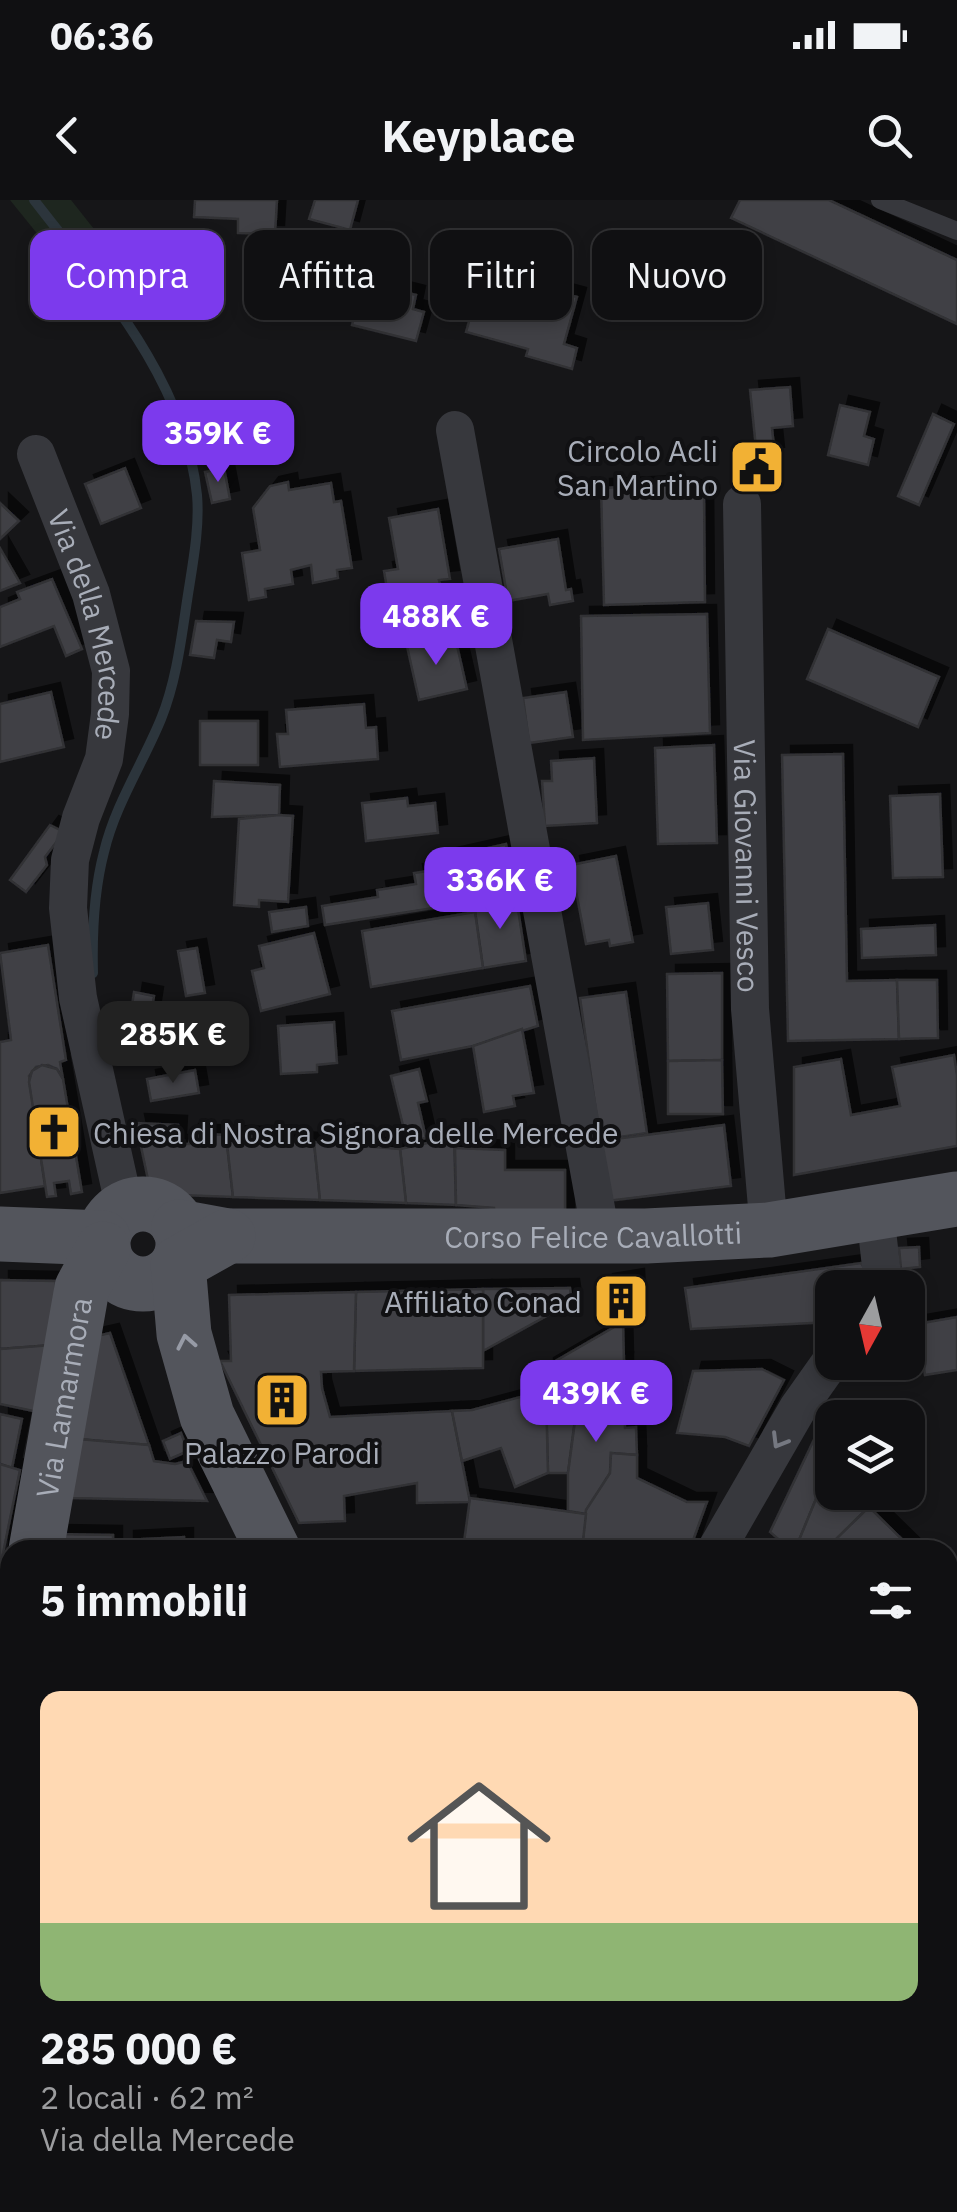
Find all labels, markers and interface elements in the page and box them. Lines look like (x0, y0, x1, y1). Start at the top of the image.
text: 06:36 (50, 11, 154, 60)
text: Keyplace (381, 106, 576, 164)
icon: back (40, 108, 95, 163)
icon: search (862, 108, 917, 163)
chip: Compra (30, 230, 224, 320)
chip: Affitta (244, 230, 410, 320)
chip: Filtri (430, 230, 572, 320)
chip: Nuovo (592, 230, 762, 320)
pin: 359K € (137, 400, 299, 485)
text: 359K € (164, 411, 272, 453)
place label: Circolo Acli San Martino (557, 431, 718, 504)
public building icon: Circolo Acli San Martino (727, 437, 787, 497)
street label: Via della Mercede (40, 503, 131, 743)
pin: 488K € (355, 583, 517, 668)
text: 488K € (382, 594, 490, 636)
street label: Via Giovanni Vesco (726, 739, 769, 993)
pin: 336K € (419, 847, 581, 932)
text: 336K € (446, 858, 554, 900)
pin: 285K € (92, 1001, 254, 1086)
text: 285K € (119, 1012, 227, 1054)
church icon: Chiesa di Nostra Signora delle Mercede (24, 1102, 84, 1162)
place label: Chiesa di Nostra Signora delle Mercede (93, 1113, 618, 1152)
street label: Corso Felice Cavallotti (444, 1212, 743, 1256)
north arrow (815, 1270, 925, 1380)
map controls (815, 1270, 925, 1510)
building icon: Affiliato Conad (591, 1271, 651, 1331)
place label: Affiliato Conad (384, 1282, 582, 1321)
street label: Via Lamarmora (26, 1294, 100, 1501)
one-way arrow (176, 1333, 197, 1350)
pin: 439K € (515, 1360, 677, 1445)
building icon: Palazzo Parodi (252, 1370, 312, 1430)
text: 439K € (542, 1371, 650, 1413)
button: layers (815, 1400, 925, 1510)
one-way arrow (772, 1430, 791, 1448)
place label: Palazzo Parodi (184, 1433, 380, 1472)
text: 5 immobili (40, 1573, 248, 1628)
icon: filters (863, 1573, 918, 1628)
icon: home (389, 1756, 569, 1936)
text: 285 000 € (40, 2021, 237, 2076)
text: 2 locali · 62 m² (40, 2076, 254, 2118)
text: Via della Mercede (40, 2118, 295, 2160)

